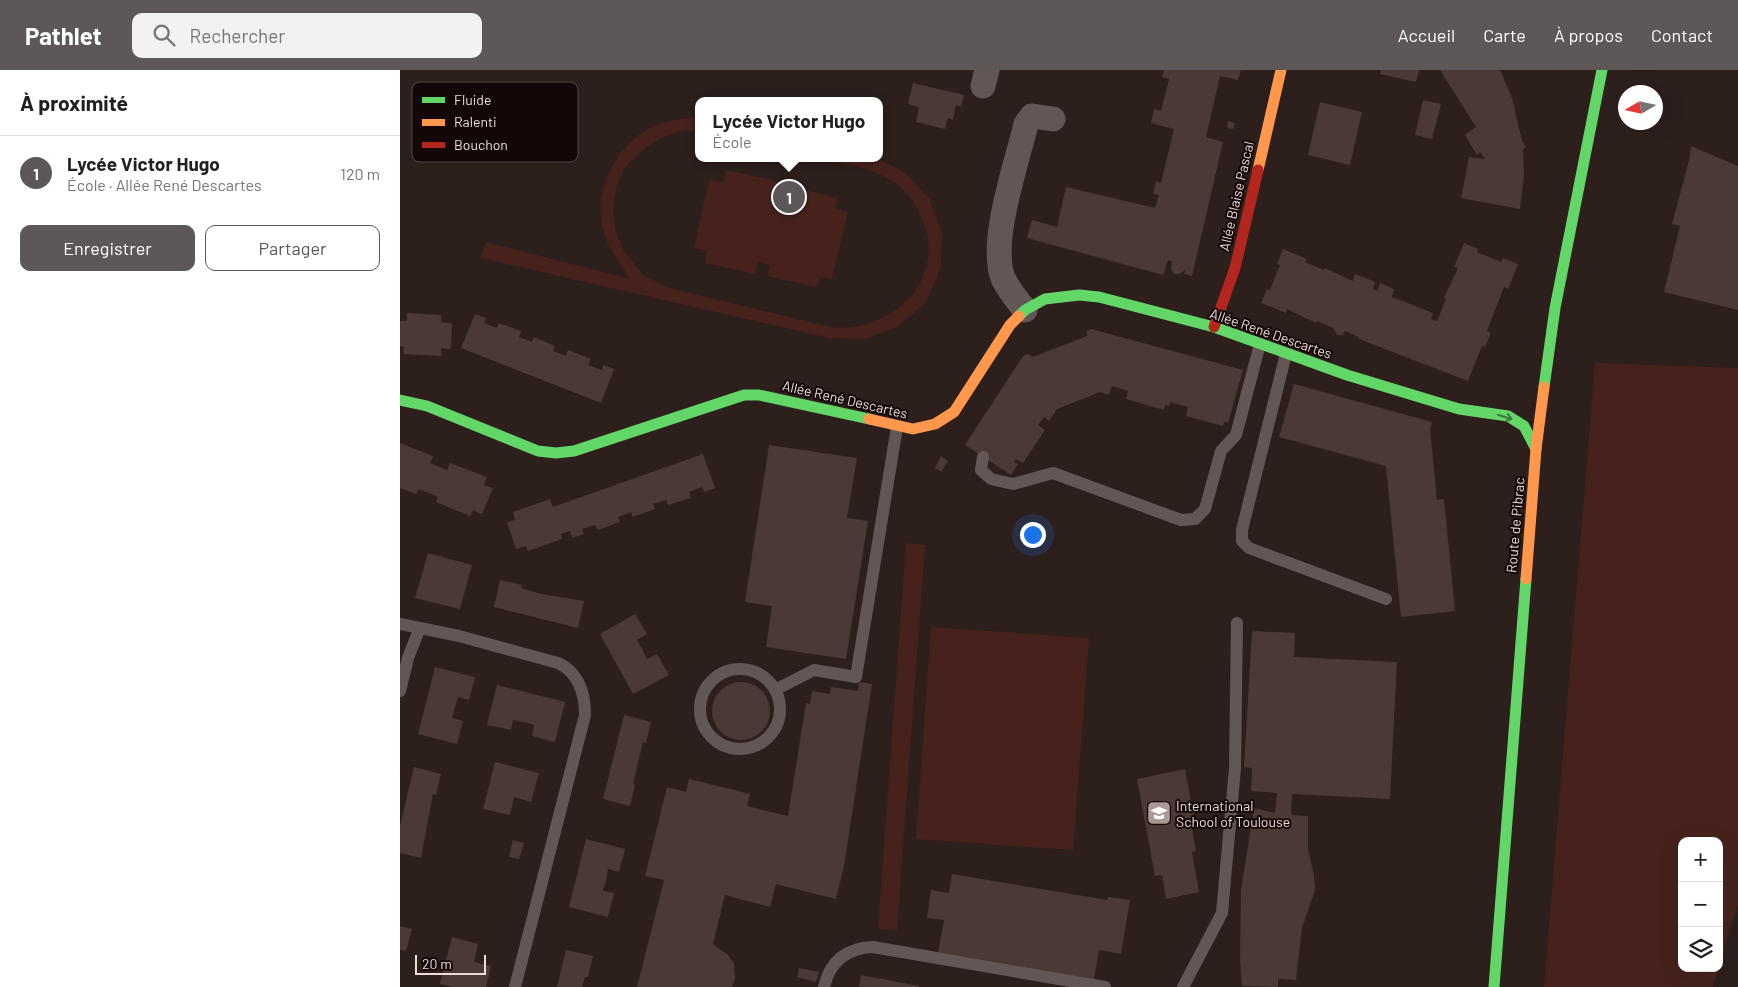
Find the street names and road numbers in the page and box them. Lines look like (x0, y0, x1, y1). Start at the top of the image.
street label: Allée Blaise Pascal (1215, 139, 1257, 253)
street label: Allée René Descartes (1208, 304, 1334, 362)
street label: Allée René Descartes (781, 376, 909, 422)
street label: Route de Pibrac (1502, 477, 1528, 573)

